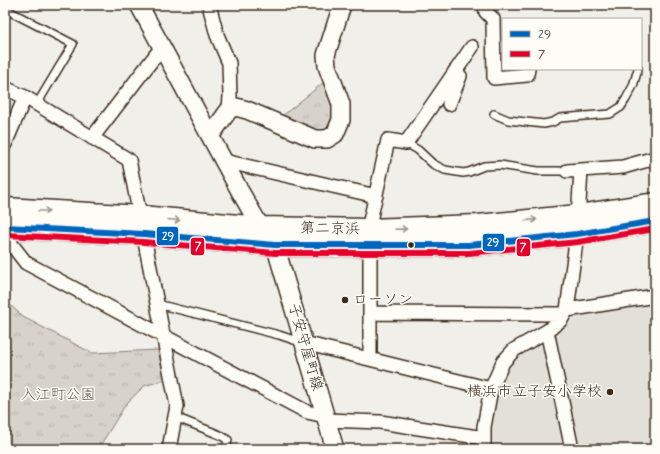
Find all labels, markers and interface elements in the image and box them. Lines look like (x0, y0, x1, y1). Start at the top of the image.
legend (502, 18, 642, 70)
text: 29 (538, 27, 551, 43)
text: 7 (538, 47, 545, 63)
one-way arrow (37, 208, 50, 215)
one-way arrow (167, 216, 180, 224)
one-way arrow (524, 217, 537, 224)
street label: 第二京浜 (300, 218, 360, 240)
one-way arrow (394, 225, 407, 232)
line badge: 29 (156, 226, 179, 246)
text: 29 (162, 230, 174, 244)
line badge: 29 (482, 233, 505, 252)
text: 29 (487, 236, 499, 250)
line badge: 7 (190, 237, 205, 256)
line badge: 7 (516, 238, 531, 257)
text: 7 (195, 240, 202, 254)
unlabelled marker (406, 240, 416, 250)
text: 7 (520, 241, 527, 255)
place label: ローソン (353, 290, 413, 310)
marker: ローソン (340, 295, 350, 305)
street label: 子安守屋町線 (283, 301, 327, 393)
place label: 横浜市立子安小学校 (467, 382, 602, 402)
park label: 入江町公園 (20, 385, 96, 405)
marker: 横浜市立子安小学校 (605, 387, 615, 397)

